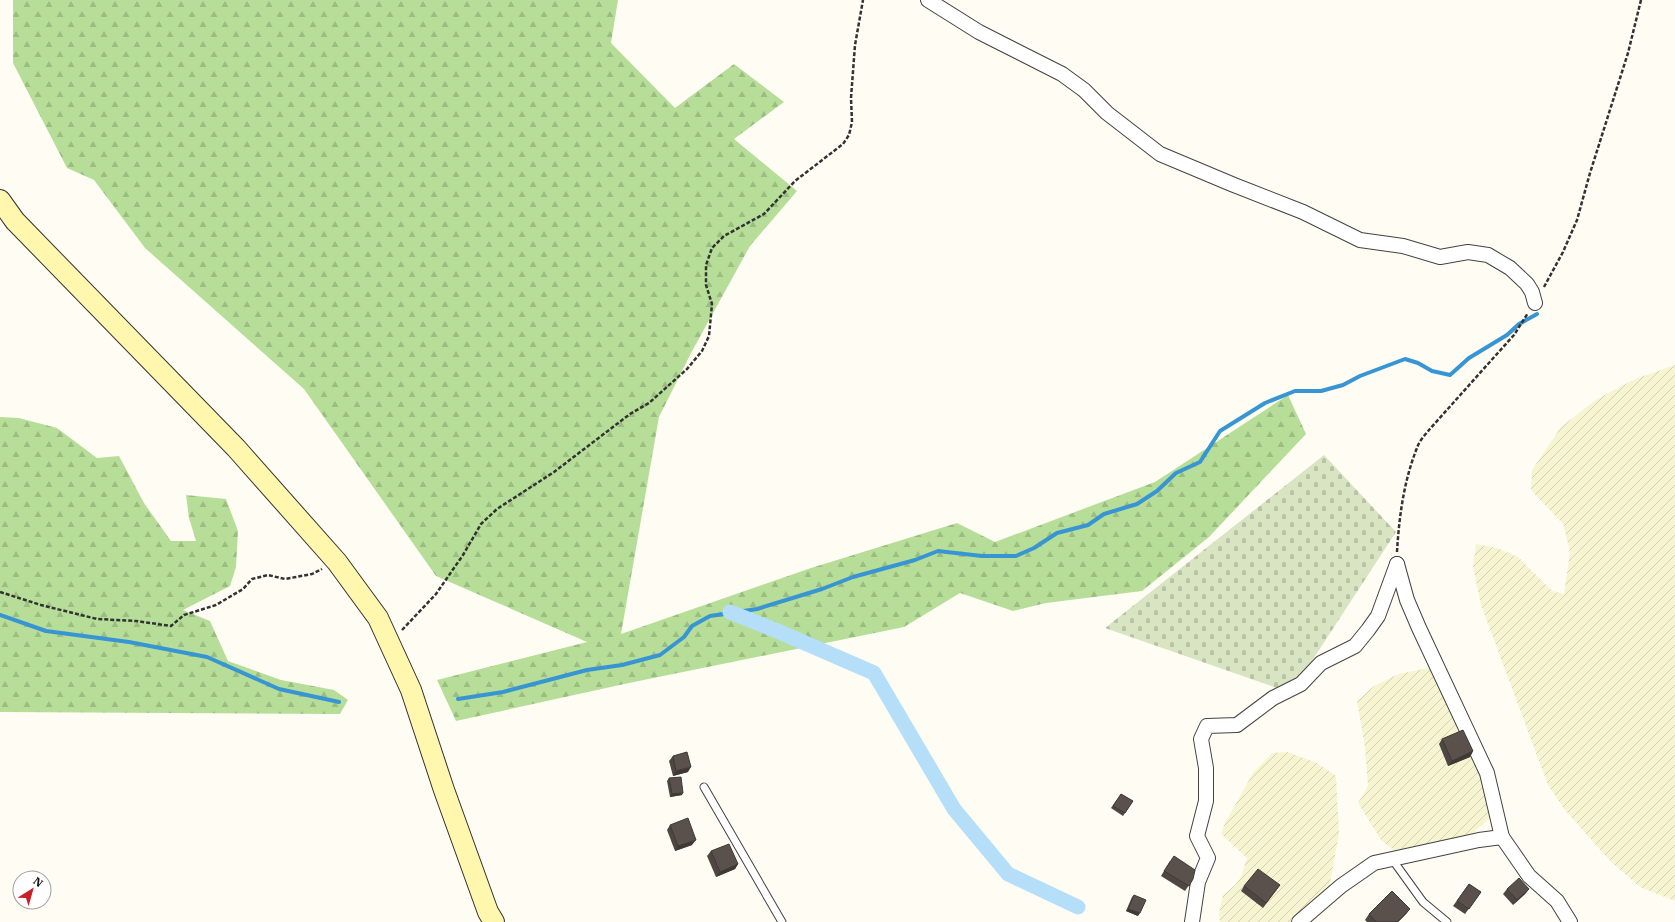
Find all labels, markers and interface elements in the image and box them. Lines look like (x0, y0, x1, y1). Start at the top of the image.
north arrow (12, 870, 52, 910)
text: N (30, 874, 46, 890)

